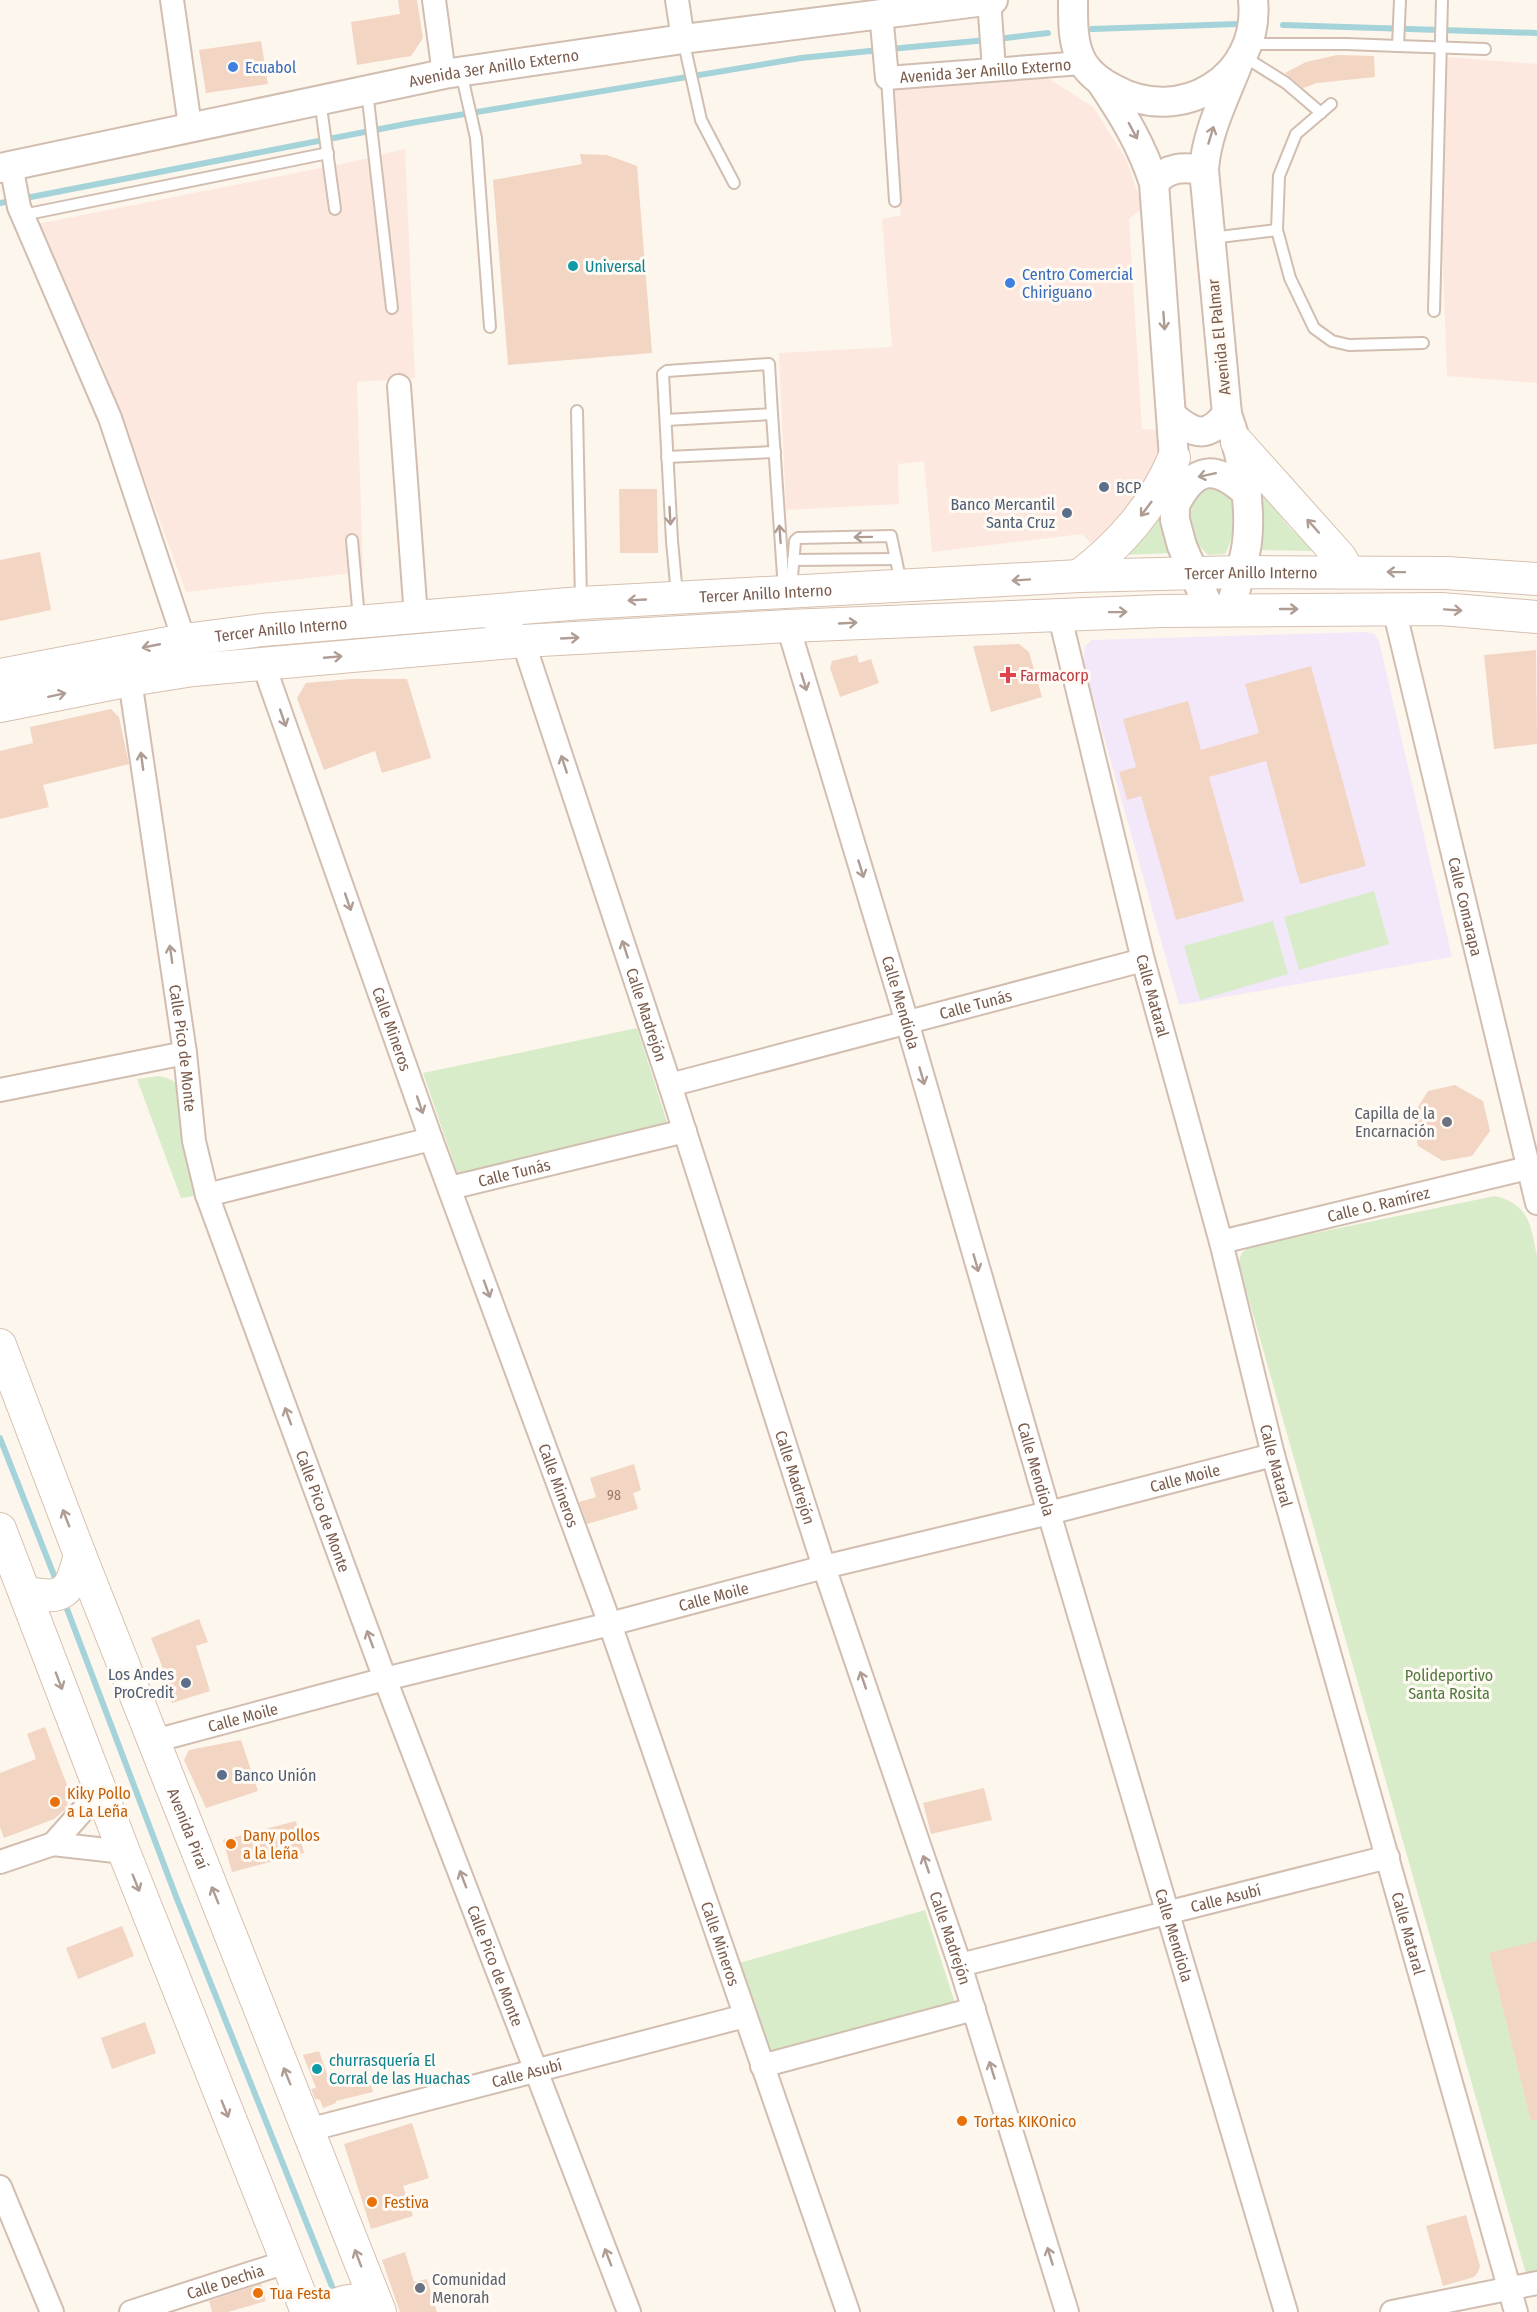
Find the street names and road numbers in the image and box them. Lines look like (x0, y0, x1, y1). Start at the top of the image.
street label: Avenida 3er Anillo Externo (407, 45, 580, 91)
street label: Avenida 3er Anillo Externo (899, 54, 1072, 86)
street label: Avenida El Palmar (1203, 278, 1235, 396)
street label: Tercer Anillo Interno (1184, 562, 1318, 583)
street label: Tercer Anillo Interno (699, 580, 833, 606)
street label: Tercer Anillo Interno (214, 613, 348, 645)
street label: Calle Comarapa (1445, 855, 1487, 958)
street label: Calle Mataral (1132, 952, 1173, 1039)
street label: Calle Mendiola (878, 953, 924, 1051)
street label: Calle Madrejón (622, 965, 671, 1064)
street label: Calle Pico de Monte (166, 983, 200, 1113)
street label: Calle Mineros (369, 984, 416, 1074)
street label: Calle Tunás (937, 986, 1014, 1023)
street label: Calle Tunás (476, 1154, 552, 1190)
street label: Calle O. Ramírez (1325, 1183, 1432, 1226)
street label: Calle Mendiola (1014, 1420, 1059, 1518)
street label: Calle Mataral (1256, 1422, 1297, 1509)
street label: Calle Madrejón (771, 1428, 819, 1527)
street label: Calle Mineros (535, 1441, 583, 1530)
street label: Calle Pico de Monte (292, 1448, 354, 1575)
street label: Calle Moile (1148, 1460, 1222, 1496)
street label: Calle Moile (677, 1578, 751, 1615)
street label: Calle Moile (206, 1699, 280, 1736)
street label: Avenida Piraí (164, 1785, 213, 1872)
street label: Calle Asubí (1188, 1880, 1263, 1916)
street label: Calle Mendiola (1151, 1886, 1197, 1984)
street label: Calle Madrejón (926, 1889, 975, 1987)
street label: Calle Mataral (1388, 1890, 1429, 1977)
street label: Calle Mineros (697, 1899, 744, 1988)
street label: Calle Pico de Monte (464, 1902, 527, 2029)
street label: Calle Asubí (489, 2055, 564, 2091)
street label: Calle Dechia (184, 2260, 266, 2303)

